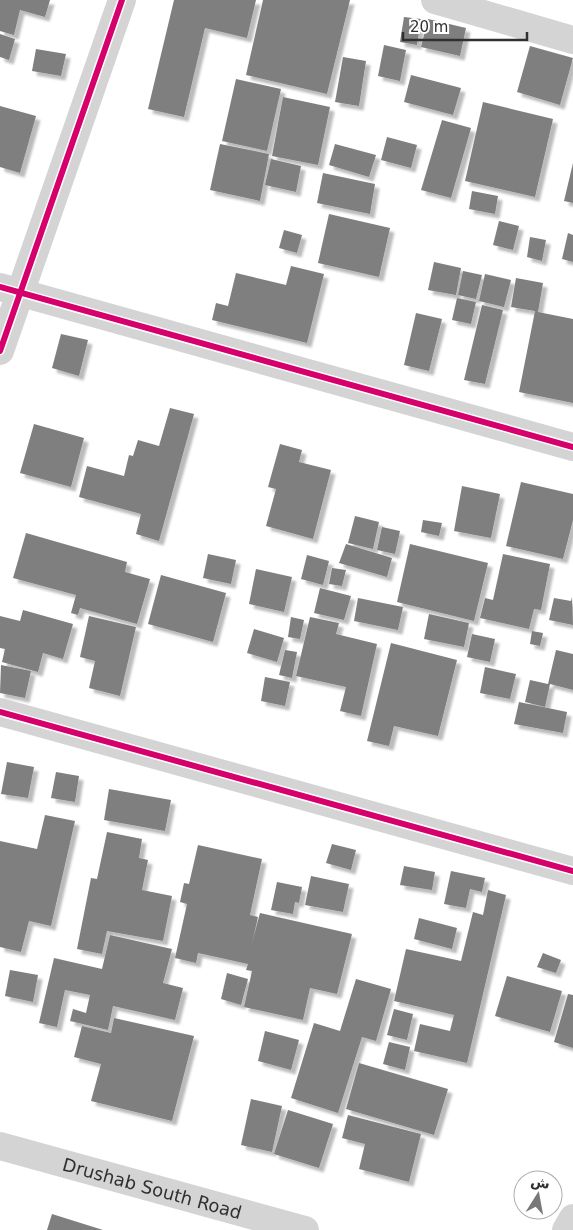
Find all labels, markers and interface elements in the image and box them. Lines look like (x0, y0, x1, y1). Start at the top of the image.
scale bar (403, 10, 527, 42)
text: 20 m (410, 18, 448, 36)
street label: Drushab South Road (60, 1153, 244, 1223)
north arrow (513, 1170, 563, 1220)
text: ش (529, 1173, 551, 1192)

